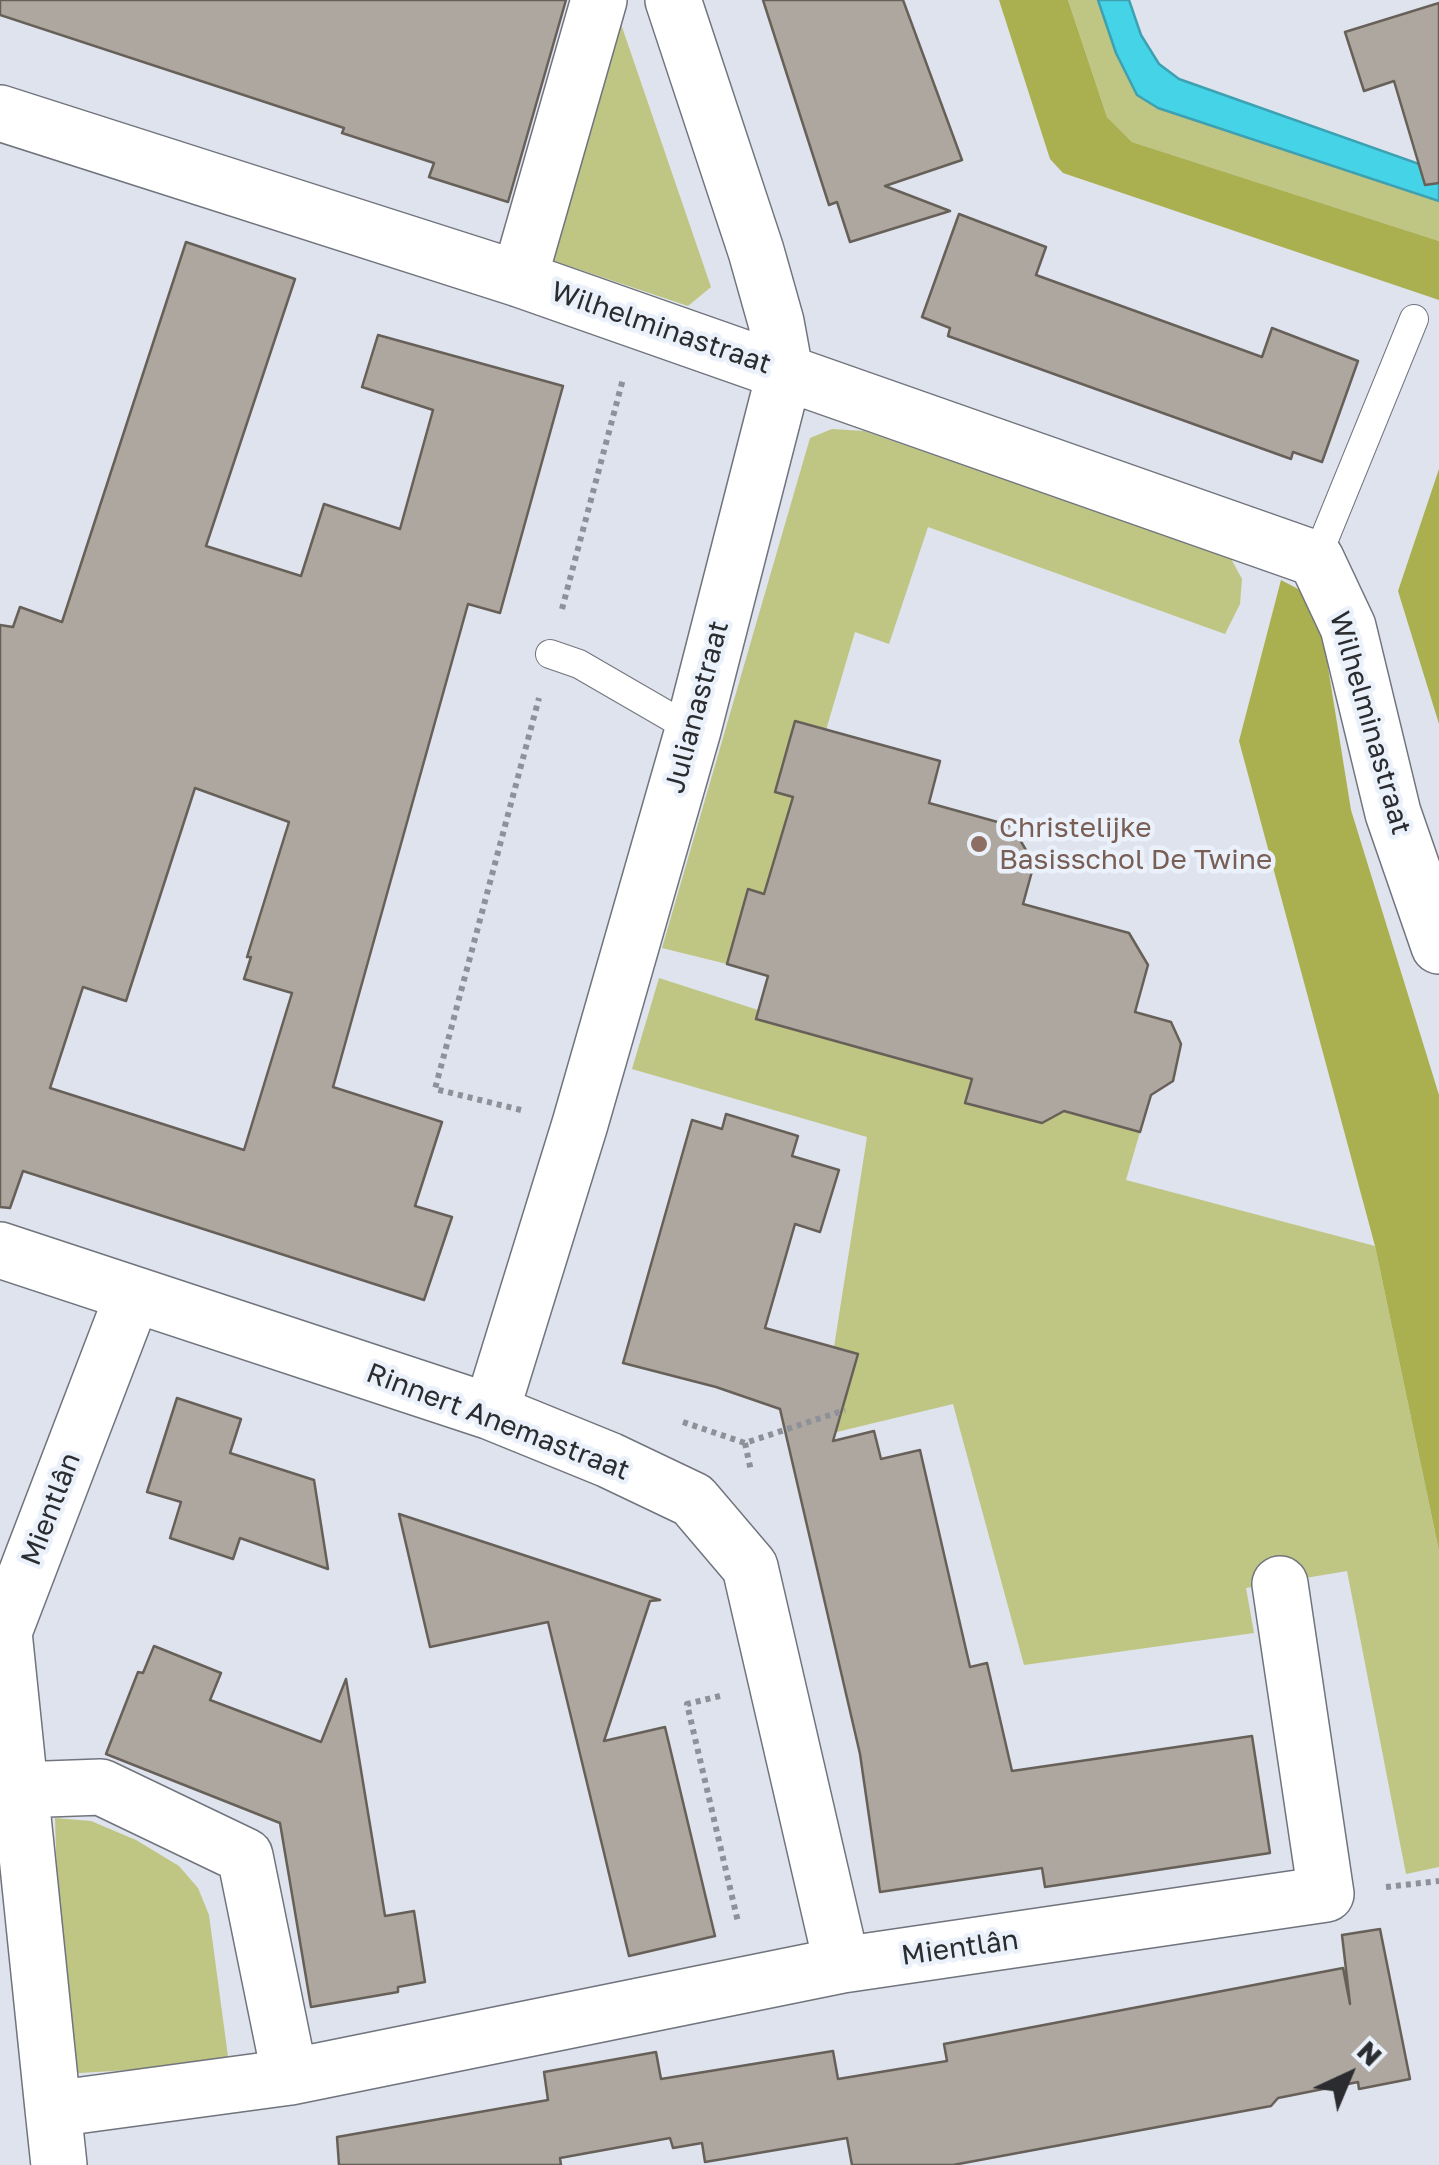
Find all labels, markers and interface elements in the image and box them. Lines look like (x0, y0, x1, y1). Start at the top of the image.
street label: Wilhelminastraat (547, 275, 775, 381)
street label: Wilhelminastraat (1322, 608, 1418, 838)
street label: Julianastraat (658, 617, 736, 797)
place label: Christelijke Basisschol De Twine (999, 811, 1272, 877)
marker: Christelijke Basisschol De Twine (968, 833, 990, 855)
street label: Rinnert Anemastraat (362, 1356, 634, 1488)
street label: Mientlân (14, 1448, 88, 1570)
street label: Mientlân (899, 1923, 1021, 1973)
north arrow (1299, 2025, 1399, 2125)
text: N (1351, 2034, 1389, 2072)

